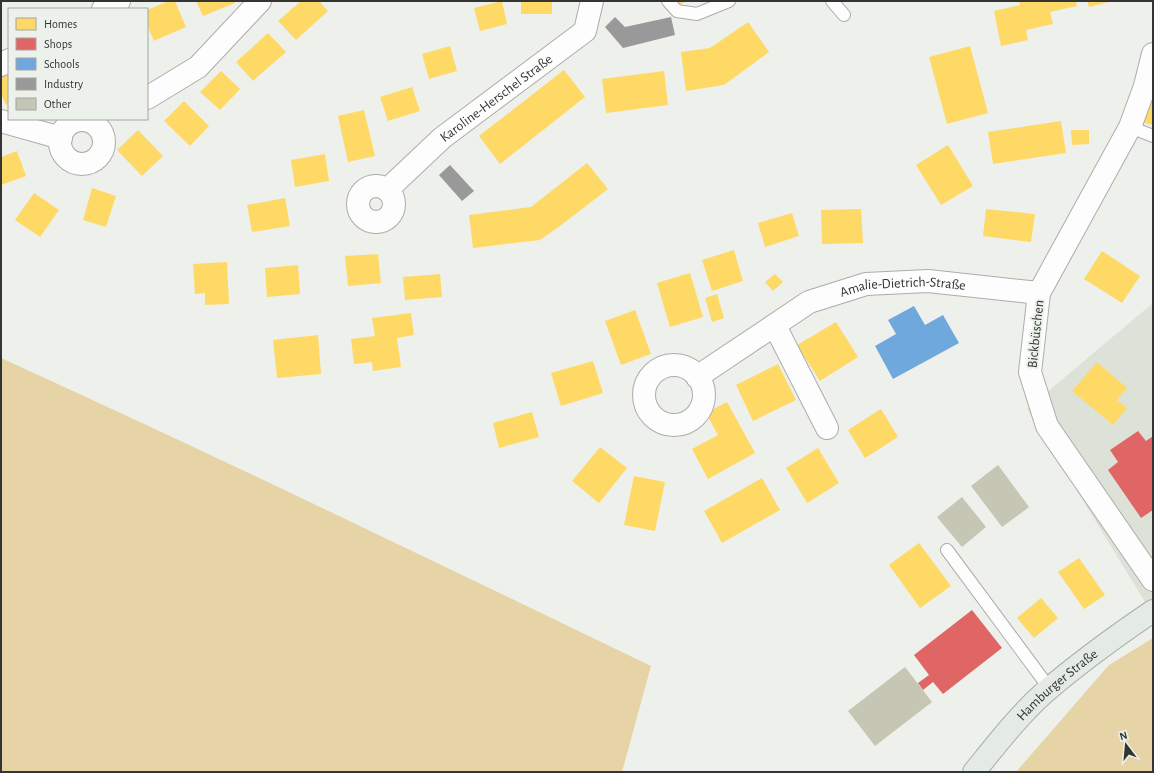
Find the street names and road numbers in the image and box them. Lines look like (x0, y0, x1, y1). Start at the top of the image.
street label: Karoline-Herschel Straße (438, 52, 555, 145)
street label: Amalie-Dietrich-Straße (838, 275, 966, 300)
street label: Bickbüschen (1025, 299, 1047, 369)
street label: Hamburger Straße (1014, 647, 1101, 724)

